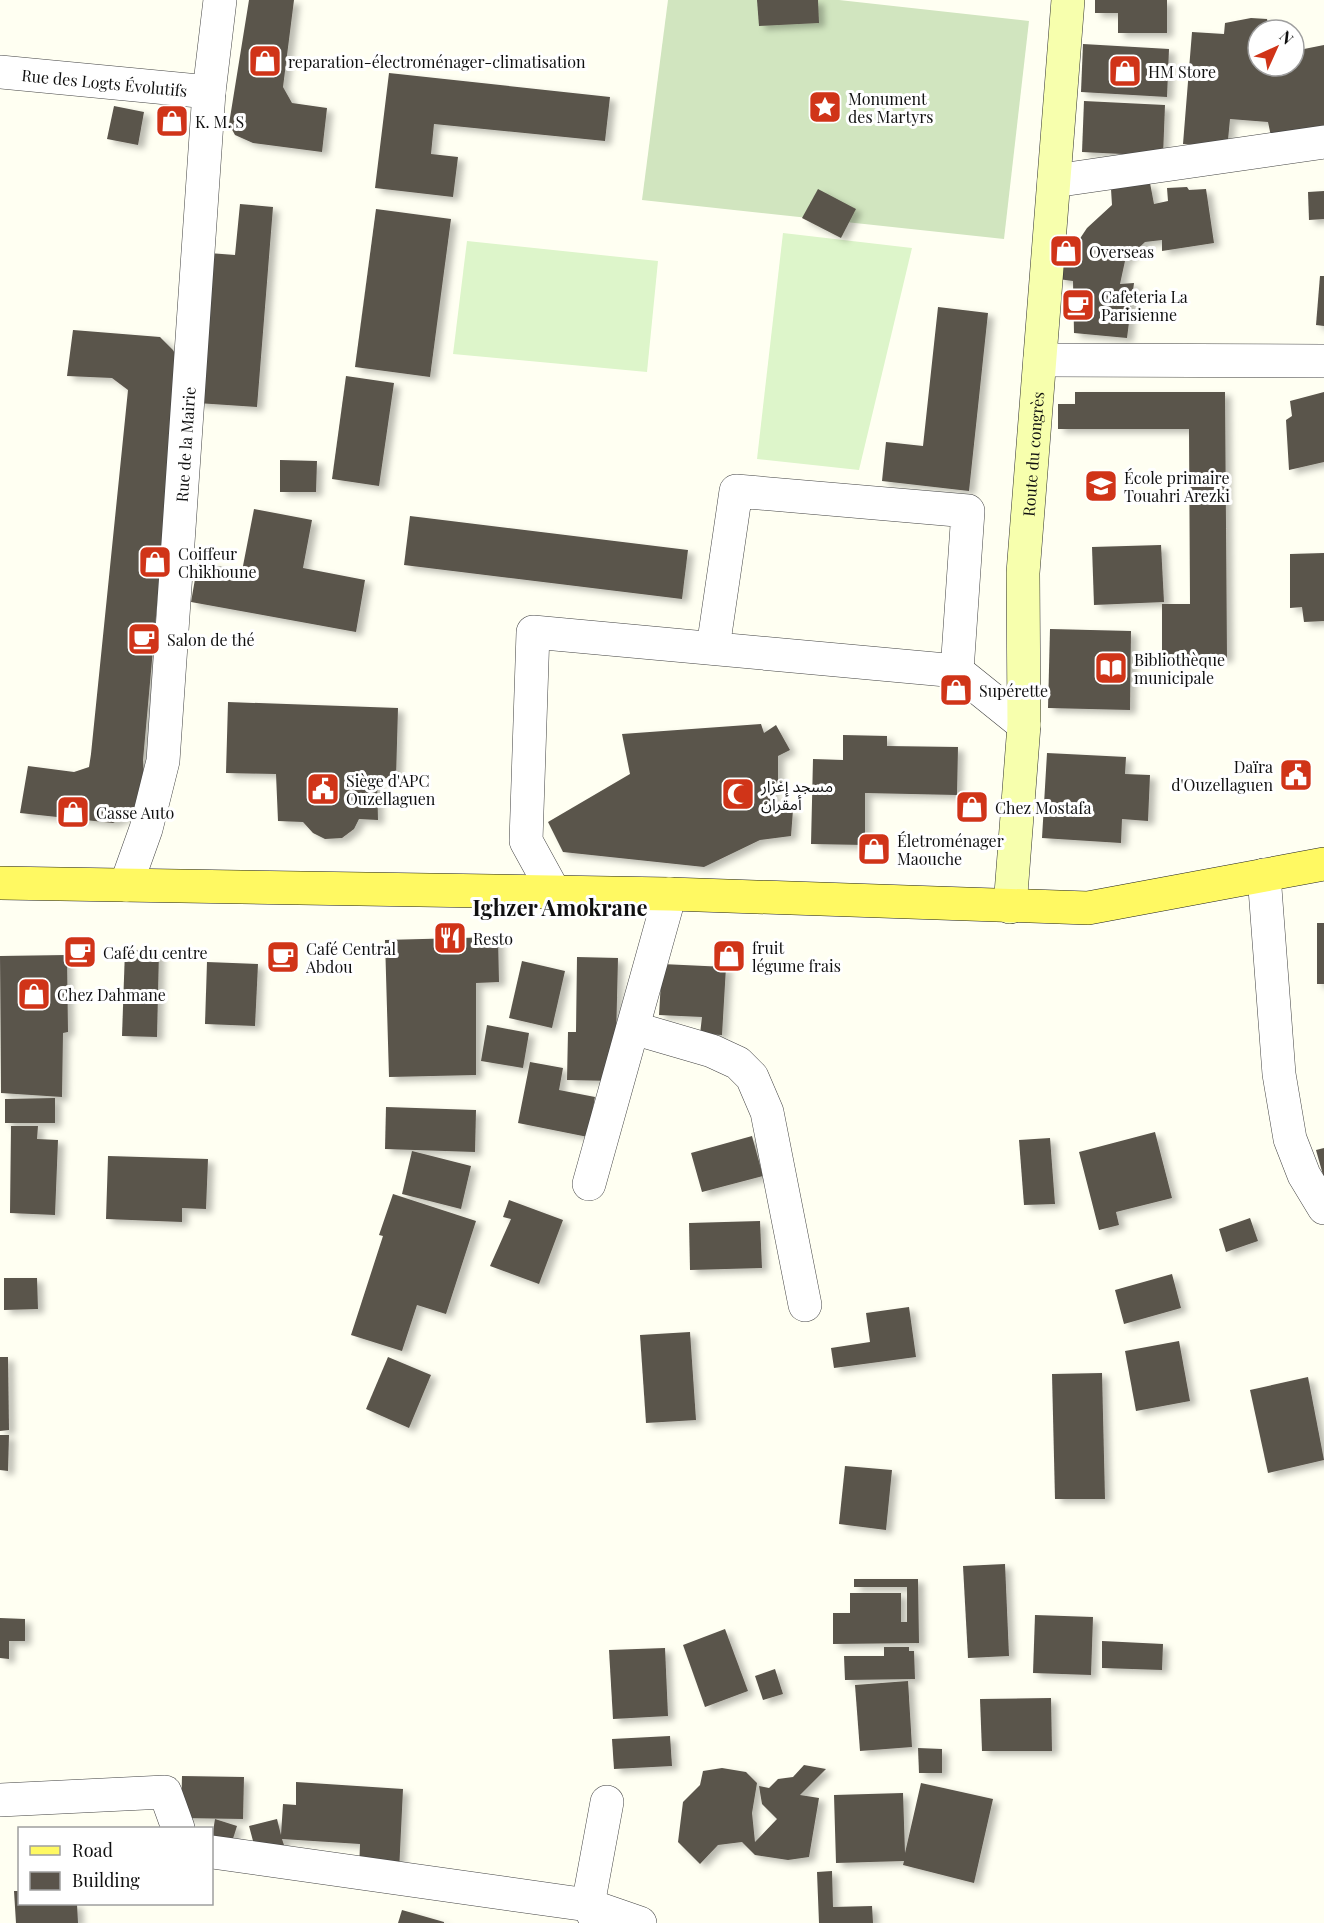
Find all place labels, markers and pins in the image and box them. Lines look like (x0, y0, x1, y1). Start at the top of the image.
shop icon: reparation-électroménager-climatisation (247, 43, 283, 79)
place label: reparation-électroménager-climatisation (288, 51, 586, 72)
shop icon: HM Store (1107, 53, 1143, 89)
place label: HM Store (1148, 61, 1216, 82)
place label: Monument des Martyrs (848, 88, 933, 127)
place icon: Monument des Martyrs (807, 89, 843, 125)
shop icon: K. M. S (154, 103, 190, 139)
place label: K. M. S (195, 111, 244, 132)
shop icon: Overseas (1048, 233, 1084, 269)
place label: Overseas (1089, 241, 1154, 262)
place label: Cafeteria La Parisienne (1101, 286, 1188, 325)
cafe icon: Cafeteria La Parisienne (1060, 287, 1096, 323)
place label: École primaire Touahri Arezki (1124, 467, 1230, 506)
school or university icon: École primaire Touahri Arezki (1083, 468, 1119, 504)
place label: Coiffeur Chikhoune (178, 543, 257, 582)
shop icon: Coiffeur Chikhoune (137, 544, 173, 580)
cafe icon: Salon de thé (126, 621, 162, 657)
place label: Salon de thé (167, 629, 255, 650)
place label: Bibliothèque municipale (1134, 649, 1225, 688)
library icon: Bibliothèque municipale (1093, 650, 1129, 686)
shop icon: Supérette (938, 672, 974, 708)
place label: Supérette (979, 680, 1048, 701)
place label: Daïra d'Ouzellaguen (1171, 756, 1273, 795)
public building icon: Daïra d'Ouzellaguen (1278, 757, 1314, 793)
place label: Siège d'APC Ouzellaguen (346, 770, 436, 809)
public building icon: Siège d'APC Ouzellaguen (305, 771, 341, 807)
place label: مسجد إغزار أمقران (760, 775, 833, 814)
mosque icon: مسجد إغزار أمقران (720, 776, 756, 812)
shop icon: Chez Mostafa (954, 789, 990, 825)
shop icon: Casse Auto (55, 794, 91, 830)
place label: Chez Mostafa (995, 797, 1092, 818)
place label: Casse Auto (96, 802, 174, 823)
place label: Életroménager Maouche (897, 830, 1004, 869)
shop icon: Életroménager Maouche (856, 831, 892, 867)
restaurant icon: Resto (432, 920, 468, 956)
place label: Resto (473, 928, 513, 949)
cafe icon: Café du centre (62, 934, 98, 970)
place label: fruit légume frais (752, 937, 841, 976)
place label: Café Central Abdou (305, 938, 397, 977)
shop icon: fruit légume frais (711, 938, 747, 974)
cafe icon: Café Central Abdou (265, 939, 301, 975)
place label: Café du centre (103, 942, 208, 963)
shop icon: Chez Dahmane (16, 976, 52, 1012)
place label: Chez Dahmane (57, 984, 166, 1005)

